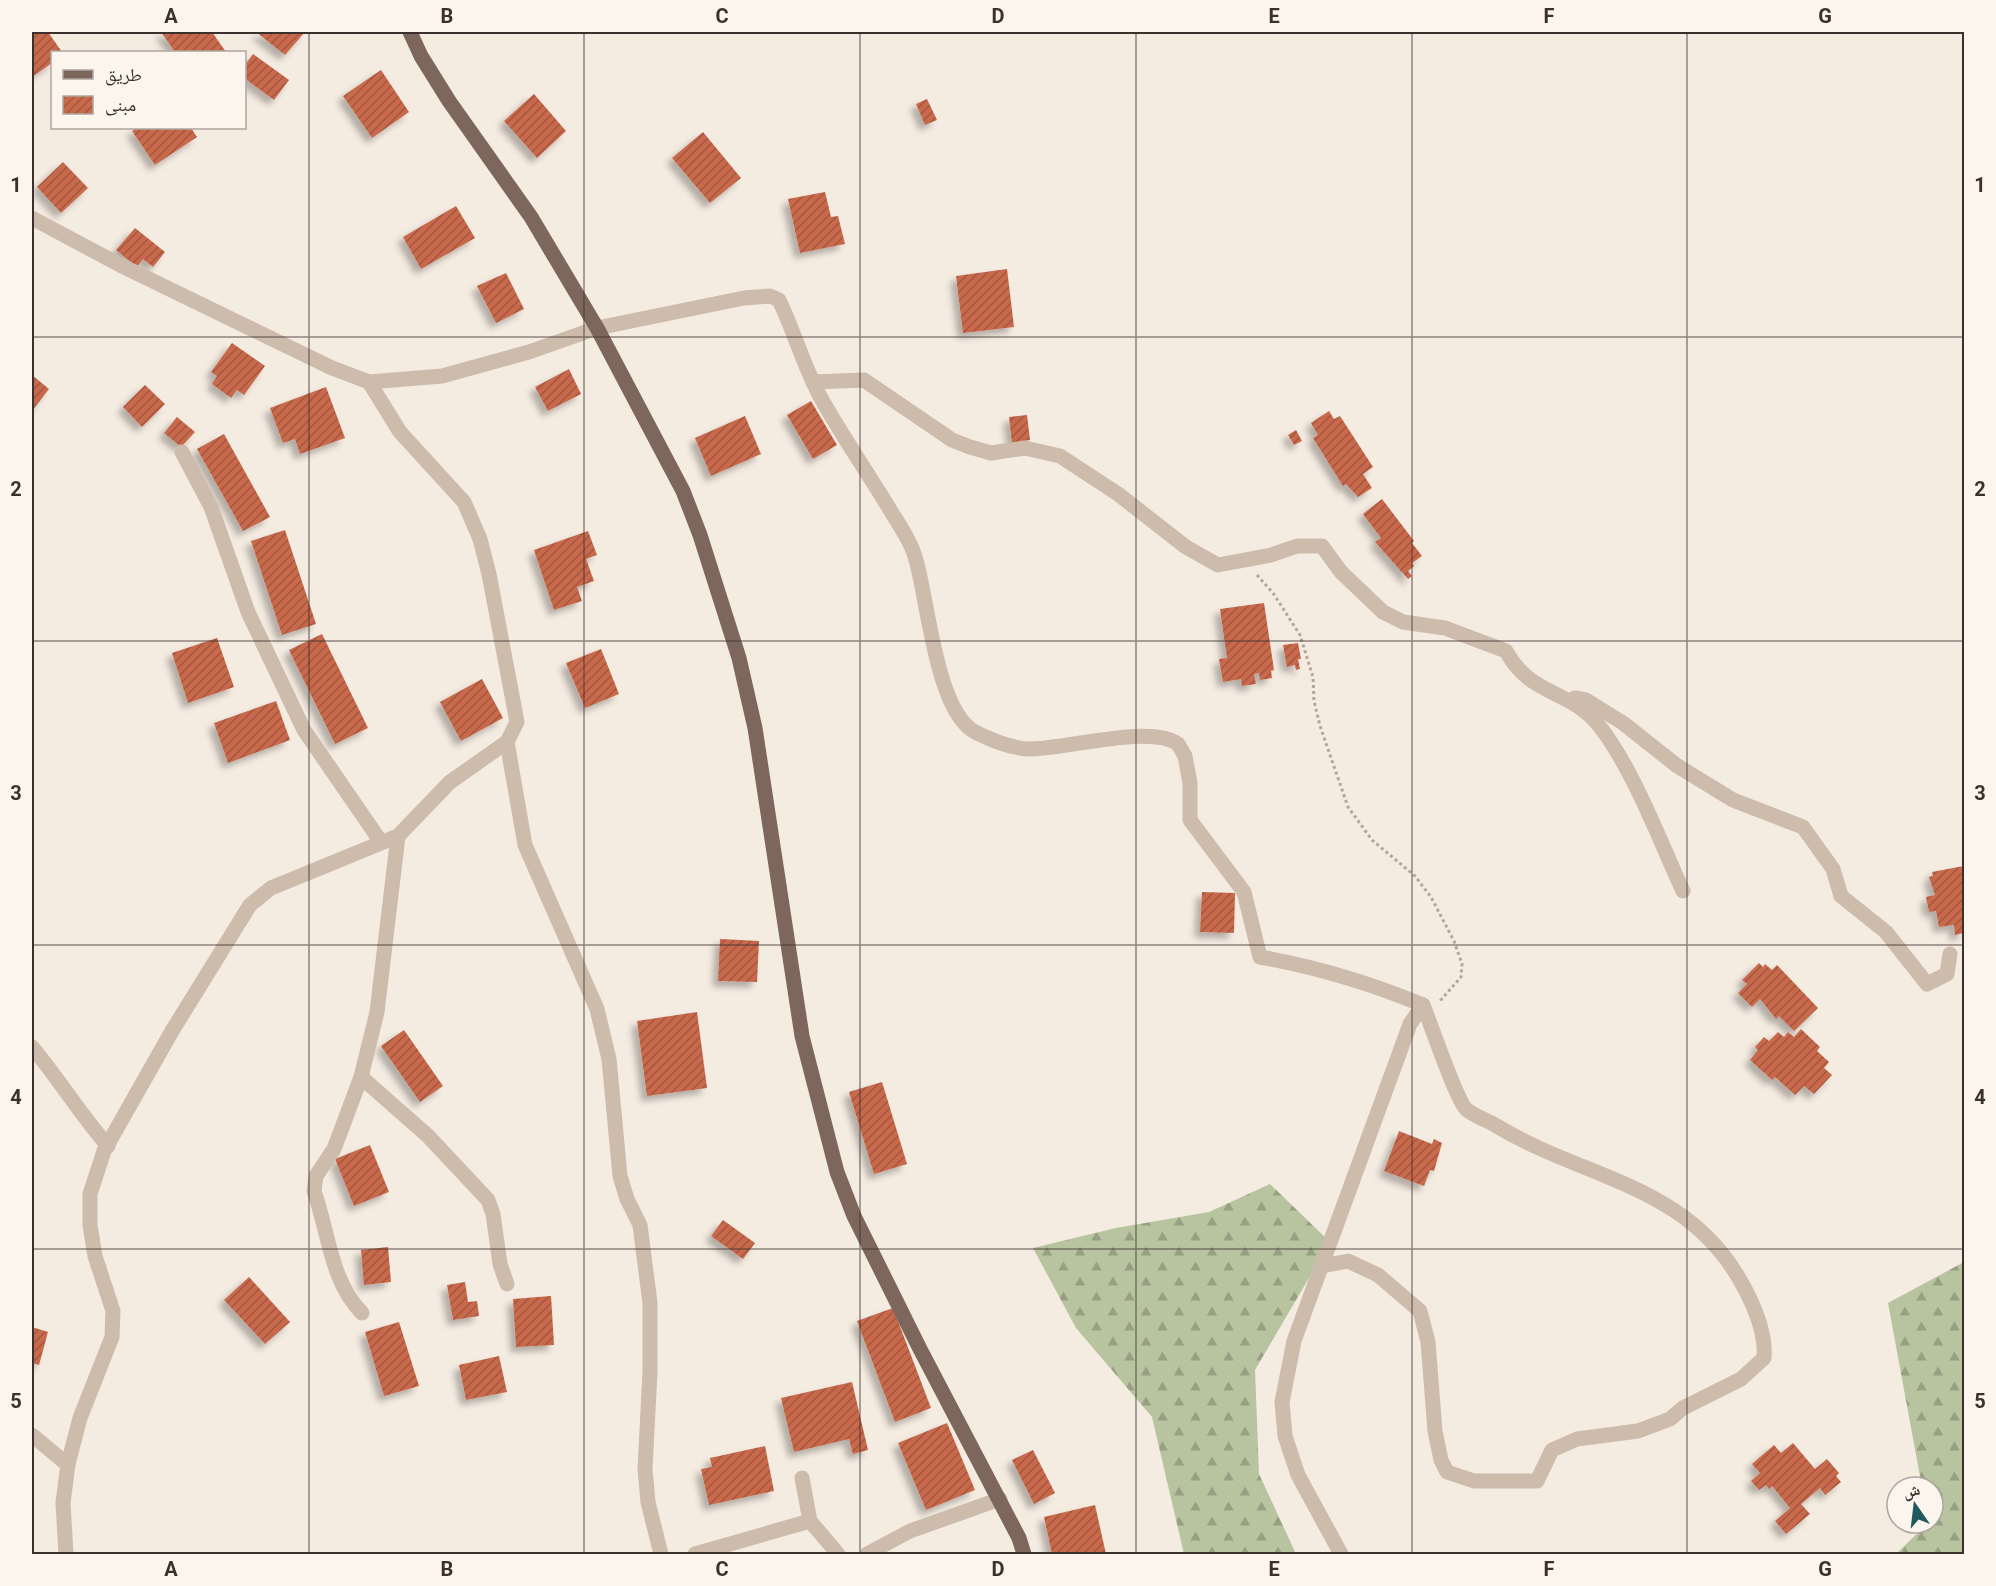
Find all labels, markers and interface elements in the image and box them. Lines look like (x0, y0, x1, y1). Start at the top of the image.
text: A (164, 4, 178, 28)
text: B (441, 4, 453, 28)
text: C (715, 4, 729, 28)
text: D (992, 4, 1005, 28)
text: E (1268, 4, 1280, 28)
text: F (1544, 4, 1555, 28)
text: G (1818, 4, 1832, 28)
legend (51, 51, 246, 129)
text: طريق (105, 64, 142, 86)
text: مبنى (105, 94, 136, 116)
text: 1 (10, 173, 22, 197)
text: 1 (1974, 173, 1986, 197)
text: 2 (10, 477, 22, 501)
text: 2 (1974, 477, 1986, 501)
text: 3 (10, 781, 22, 805)
text: 3 (1974, 781, 1986, 805)
text: 4 (10, 1085, 22, 1109)
text: 4 (1974, 1085, 1986, 1109)
text: 5 (10, 1389, 22, 1413)
text: 5 (1974, 1389, 1986, 1413)
north arrow (1885, 1475, 1945, 1535)
text: ش (1901, 1480, 1922, 1502)
text: A (164, 1557, 178, 1581)
text: B (441, 1557, 453, 1581)
text: C (715, 1557, 729, 1581)
text: D (992, 1557, 1005, 1581)
text: E (1268, 1557, 1280, 1581)
text: F (1544, 1557, 1555, 1581)
text: G (1818, 1557, 1832, 1581)

